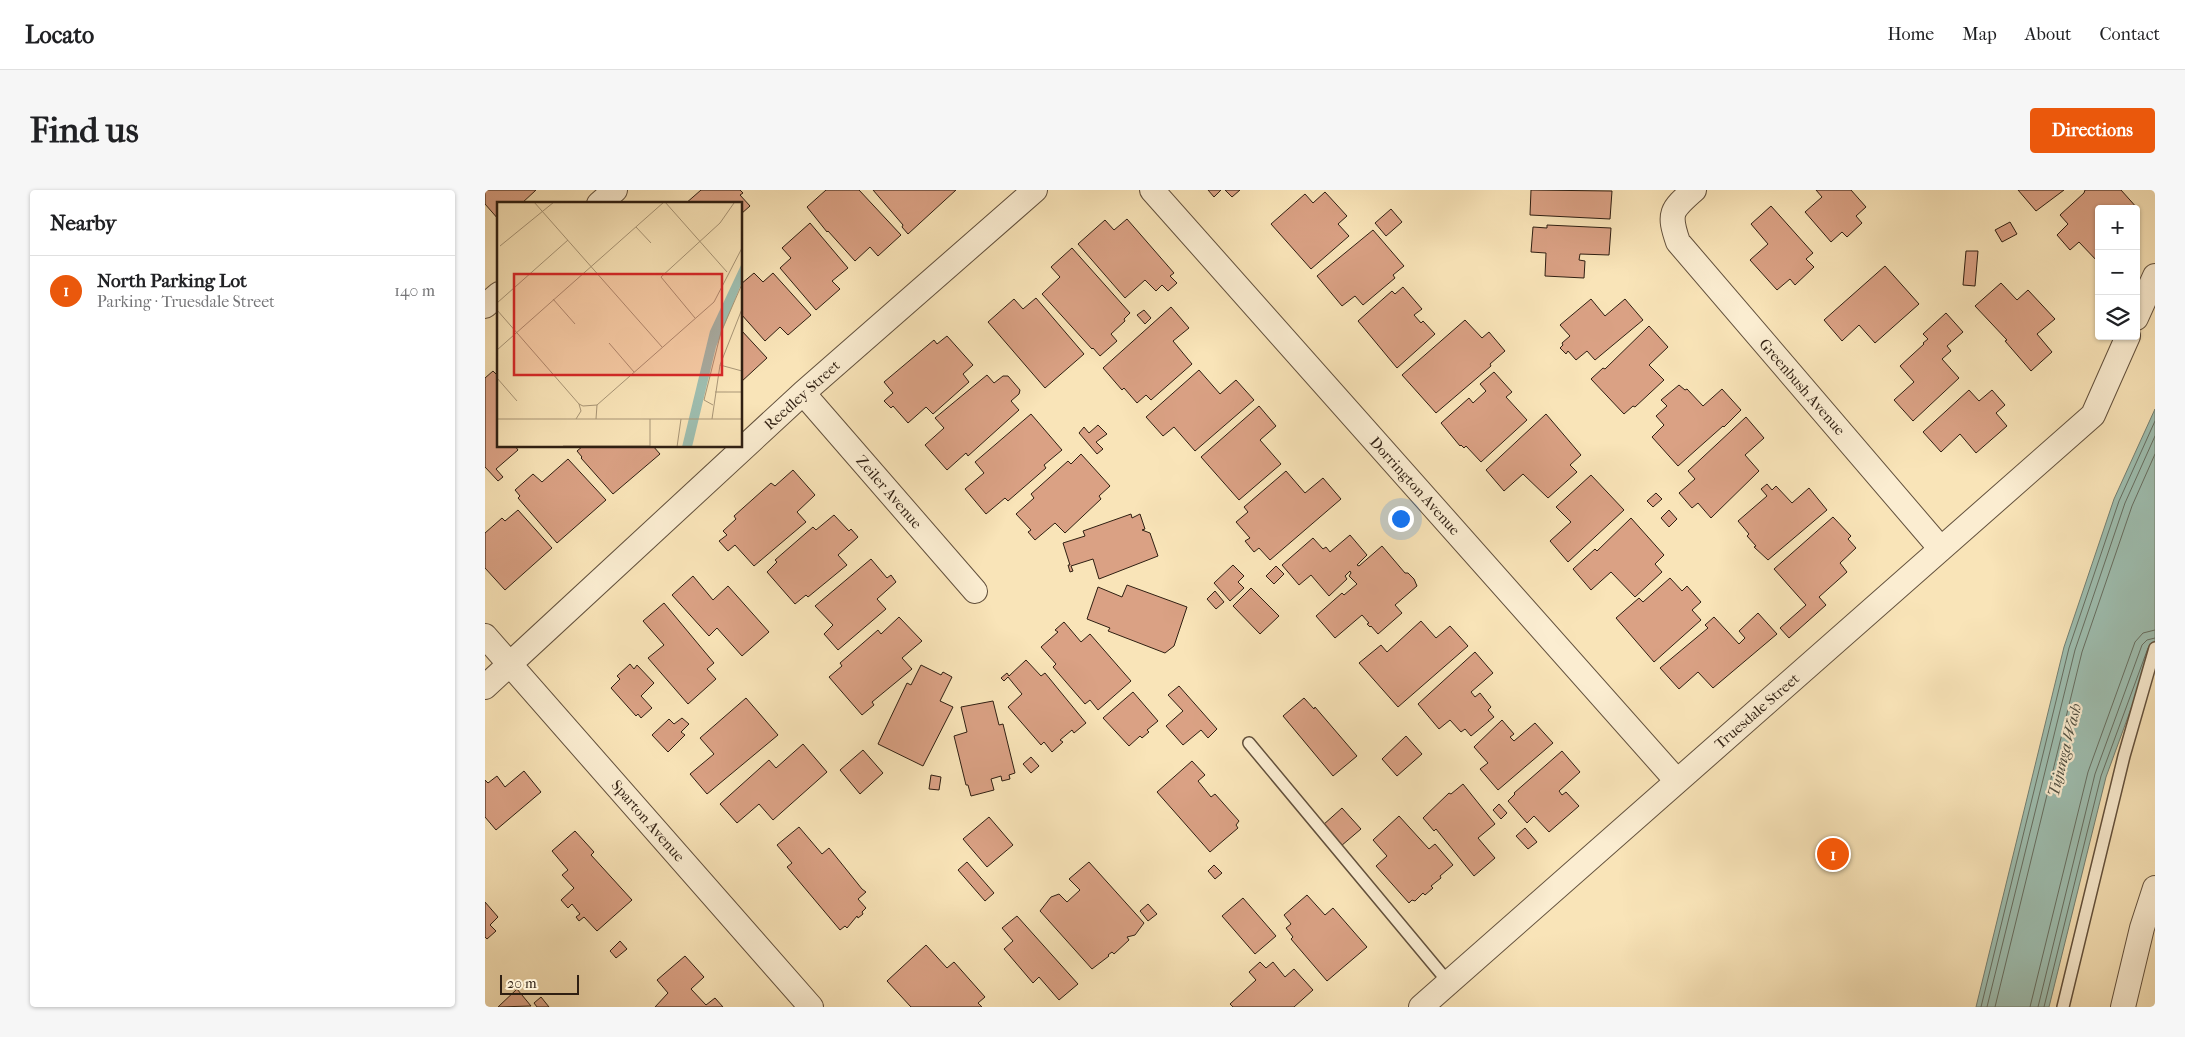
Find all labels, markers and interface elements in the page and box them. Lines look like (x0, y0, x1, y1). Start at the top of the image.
text: Locato (25, 21, 94, 49)
text: Home (1887, 24, 1934, 45)
text: Map (1962, 24, 1997, 45)
text: About (2025, 24, 2071, 45)
text: Contact (2099, 24, 2160, 45)
button: Directions (2030, 108, 2155, 153)
text: Find us (30, 110, 139, 151)
inset map (497, 202, 743, 448)
map controls (2095, 205, 2140, 340)
button: + (2095, 205, 2140, 250)
text: Nearby (50, 211, 116, 235)
button: − (2095, 250, 2140, 295)
text: North Parking Lot (97, 270, 247, 292)
text: 1 (63, 281, 69, 300)
text: 140 m (394, 281, 435, 300)
text: Parking · Truesdale Street (97, 292, 275, 311)
button: layers (2095, 295, 2140, 340)
street label: Greenbush Avenue (1755, 335, 1849, 439)
street label: Reedley Street (760, 356, 844, 434)
street label: Dorrington Avenue (1366, 433, 1464, 539)
street label: Zeiler Avenue (852, 452, 926, 533)
your location (1388, 506, 1414, 532)
street label: Truesdale Street (1711, 669, 1803, 753)
water label: Tujunga Wash (2044, 701, 2085, 799)
street label: Sparton Avenue (608, 776, 689, 866)
pin: 1 (1817, 835, 1849, 873)
scale bar (500, 972, 579, 995)
text: 20 m (507, 975, 537, 992)

